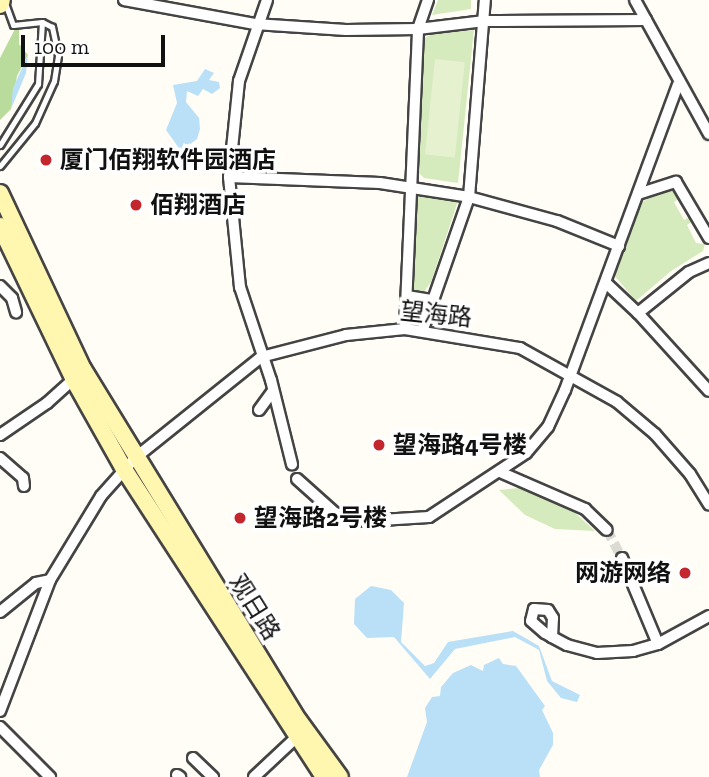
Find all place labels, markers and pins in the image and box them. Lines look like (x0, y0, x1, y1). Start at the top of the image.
place label: 厦门佰翔软件园酒店 (60, 146, 276, 174)
marker: 厦门佰翔软件园酒店 (38, 152, 54, 168)
place label: 佰翔酒店 (150, 191, 246, 219)
marker: 佰翔酒店 (128, 197, 144, 213)
place label: 望海路4号楼 (393, 431, 527, 459)
marker: 望海路4号楼 (371, 437, 387, 453)
place label: 望海路2号楼 (254, 504, 387, 532)
marker: 望海路2号楼 (232, 510, 248, 526)
place label: 网游网络 (575, 559, 671, 587)
marker: 网游网络 (677, 565, 693, 581)

